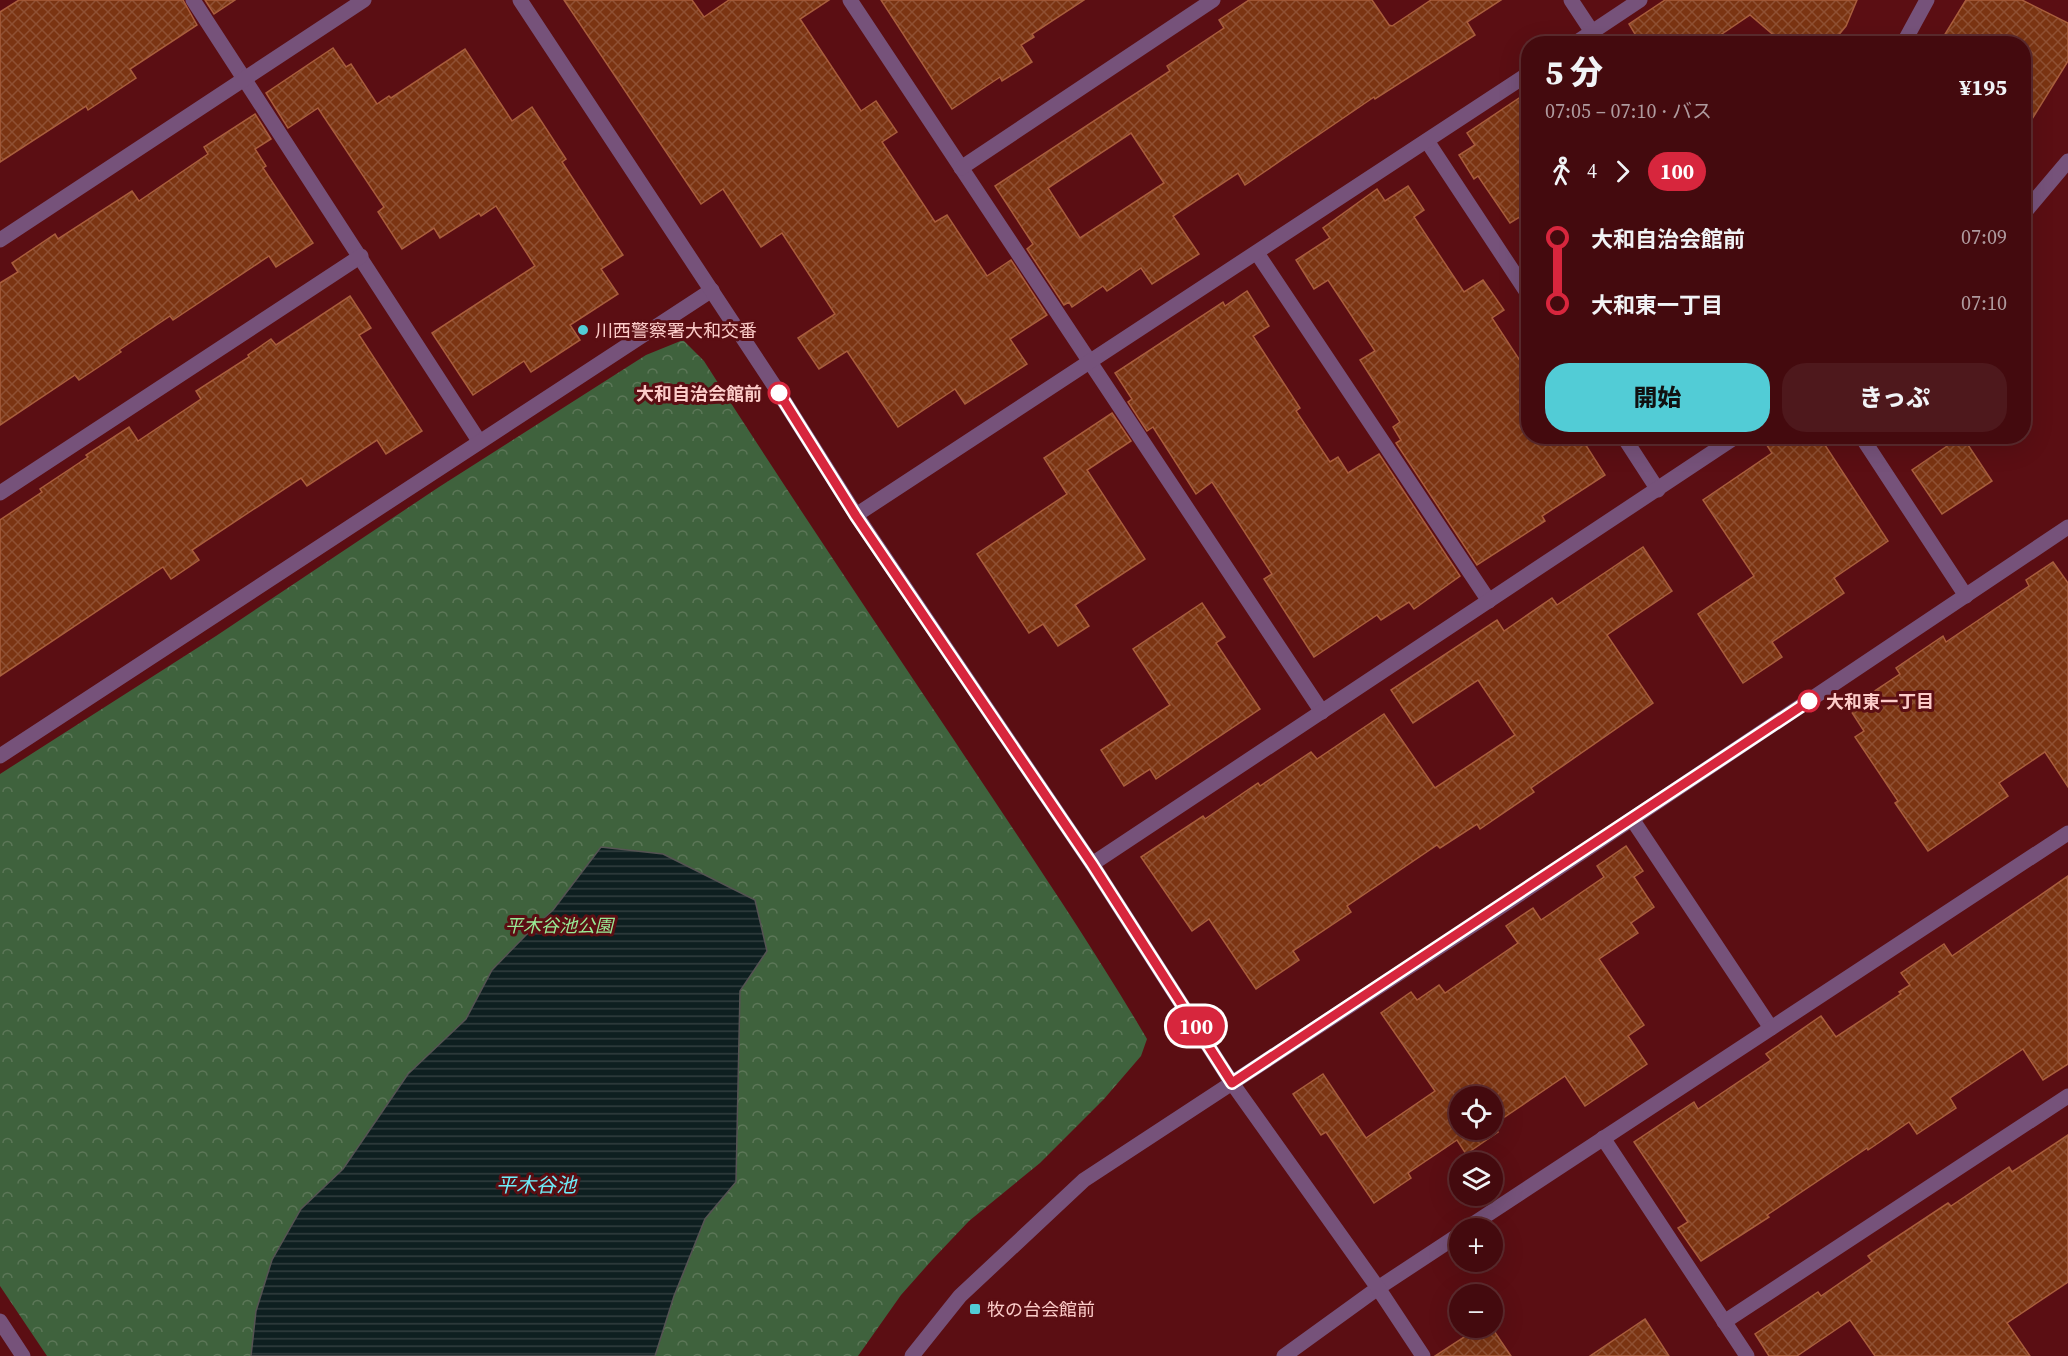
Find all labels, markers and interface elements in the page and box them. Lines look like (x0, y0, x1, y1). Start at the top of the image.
text: 5 分 (1545, 50, 1603, 95)
text: ¥195 (1959, 72, 2007, 102)
text: 07:05 – 07:10 · バス (1545, 97, 1712, 125)
icon: walk (1545, 155, 1578, 188)
icon: forward (1606, 155, 1639, 188)
text: 4 (1587, 157, 1597, 185)
text: 100 (1660, 157, 1694, 186)
text: 07:09 (1961, 223, 2007, 251)
text: 大和自治会館前 (1591, 224, 1745, 254)
text: 07:10 (1961, 289, 2007, 317)
text: 大和東一丁目 (1591, 290, 1723, 320)
place label: 川西警察署大和交番 (595, 318, 757, 343)
marker: 川西警察署大和交番 (576, 323, 590, 337)
button: 開始 (1545, 363, 1770, 432)
button: きっぷ (1782, 363, 2007, 432)
place label: 大和自治会館前 (636, 381, 762, 406)
marker: 大和自治会館前 (768, 382, 790, 404)
place label: 大和東一丁目 (1826, 689, 1934, 714)
marker: 大和東一丁目 (1798, 690, 1820, 712)
park label: 平木谷池公園 (505, 913, 616, 938)
line badge: 100 (1162, 1006, 1230, 1046)
text: 100 (1179, 1012, 1213, 1041)
map controls (1449, 1086, 1503, 1338)
button: locate (1449, 1086, 1503, 1140)
button: layers (1449, 1152, 1503, 1206)
water label: 平木谷池 (496, 1171, 578, 1199)
button: + (1449, 1218, 1503, 1272)
button: − (1449, 1284, 1503, 1338)
place label: 牧の台会館前 (987, 1297, 1095, 1322)
marker: 牧の台会館前 (968, 1302, 982, 1316)

